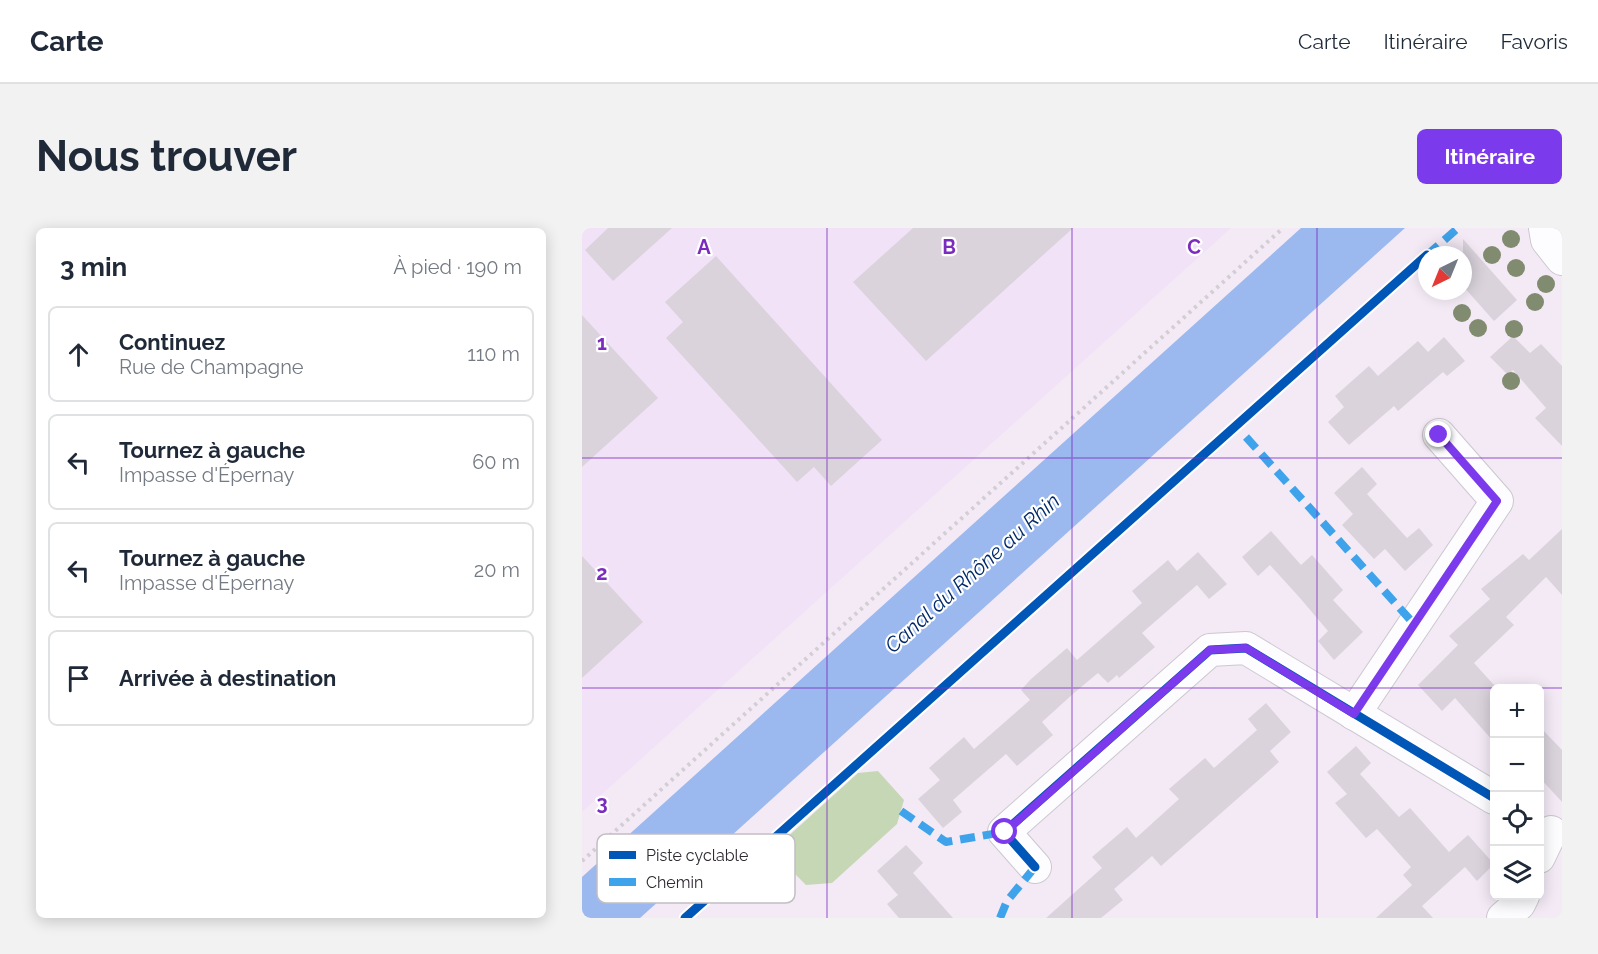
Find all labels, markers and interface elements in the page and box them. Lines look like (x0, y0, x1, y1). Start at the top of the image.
text: Carte (30, 25, 103, 58)
text: Carte (1298, 29, 1350, 54)
text: Itinéraire (1383, 29, 1467, 54)
text: Favoris (1500, 29, 1568, 54)
button: Itinéraire (1417, 129, 1562, 184)
text: Nous trouver (36, 132, 297, 181)
text: A (697, 235, 711, 259)
text: B (942, 235, 956, 259)
text: C (1187, 235, 1201, 259)
north arrow (1418, 246, 1472, 300)
text: 3 min (60, 252, 127, 282)
text: À pied · 190 m (393, 255, 522, 279)
text: Continuez (119, 329, 225, 355)
text: 1 (597, 331, 607, 355)
icon: ahead (62, 338, 95, 371)
text: 110 m (467, 342, 520, 366)
text: Rue de Champagne (119, 355, 304, 379)
route end (1425, 421, 1451, 447)
text: Tournez à gauche (119, 437, 305, 463)
icon: left (62, 446, 95, 479)
text: 60 m (472, 450, 520, 474)
text: Impasse d'Épernay (119, 463, 294, 487)
water label: Canal du Rhône au Rhin (880, 488, 1064, 658)
text: Tournez à gauche (119, 545, 305, 571)
icon: left (62, 554, 95, 587)
text: 20 m (474, 558, 520, 582)
text: 2 (596, 561, 608, 585)
text: Impasse d'Épernay (119, 571, 294, 595)
icon: arrive (62, 662, 95, 695)
text: Arrivée à destination (119, 665, 336, 691)
map controls (1490, 684, 1544, 900)
button: + (1490, 684, 1544, 738)
button: − (1490, 738, 1544, 792)
text: 3 (596, 791, 608, 815)
button: locate (1490, 792, 1544, 846)
route start (991, 818, 1017, 844)
legend (597, 834, 795, 903)
text: Piste cyclable (646, 846, 748, 865)
button: layers (1490, 846, 1544, 900)
text: Chemin (646, 873, 703, 892)

